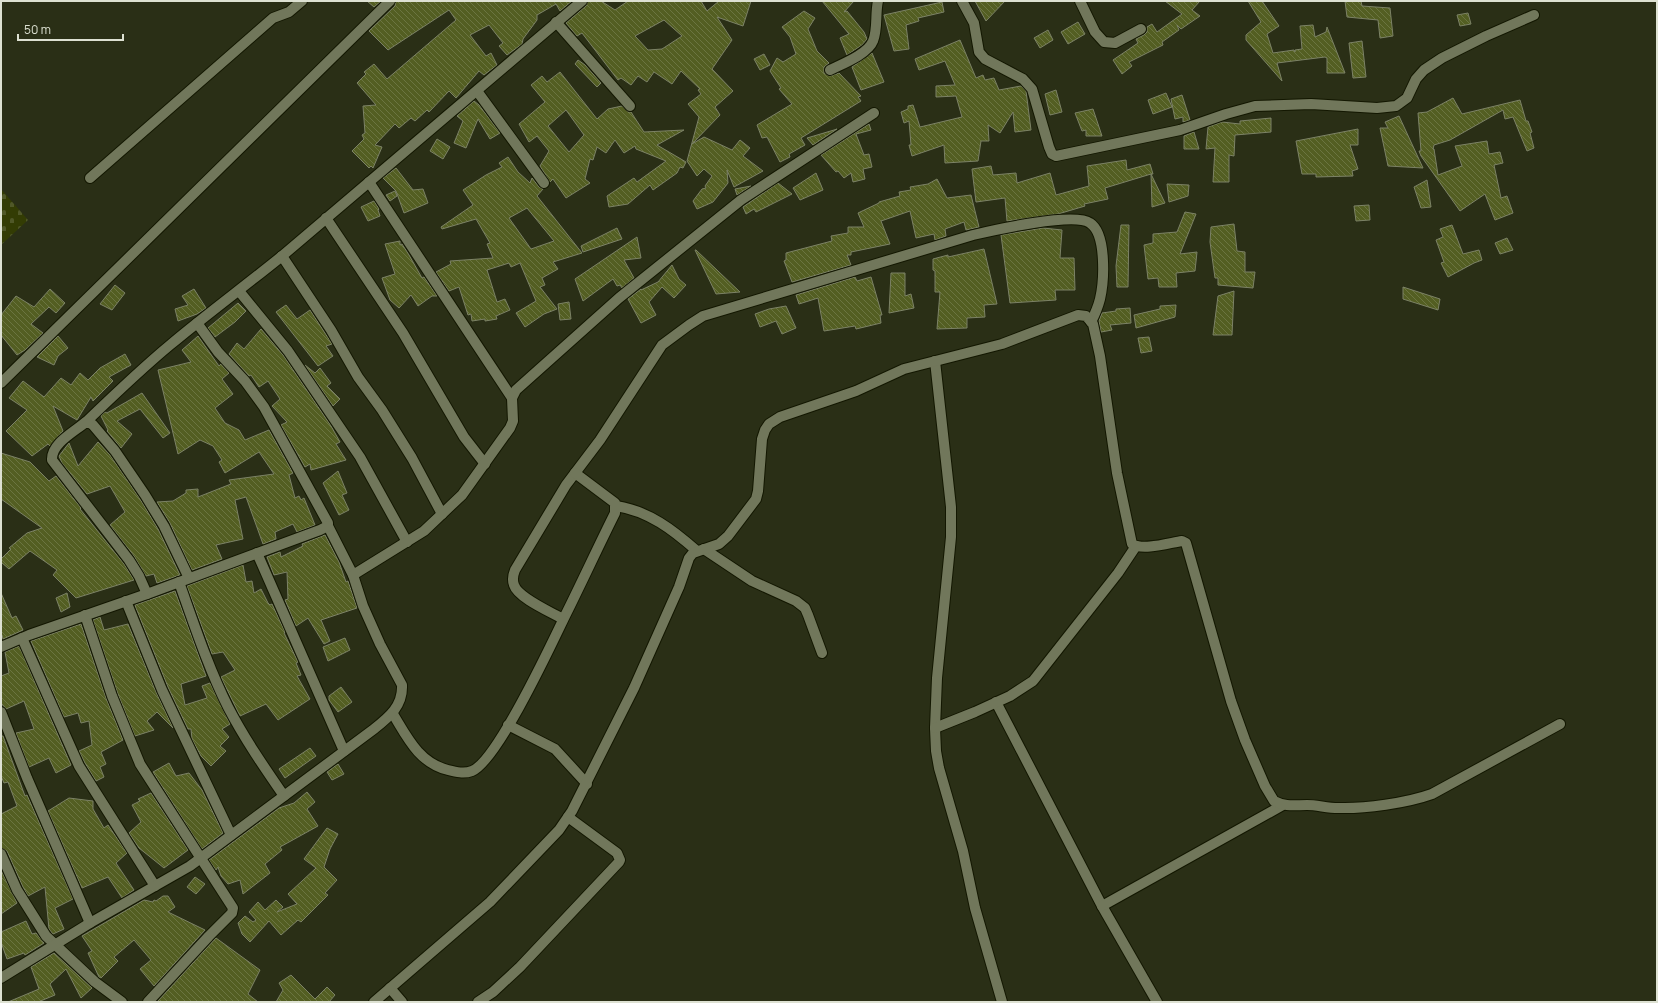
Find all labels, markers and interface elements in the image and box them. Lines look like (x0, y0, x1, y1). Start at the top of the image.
scale bar (18, 16, 123, 42)
text: 50 m (24, 21, 51, 38)

